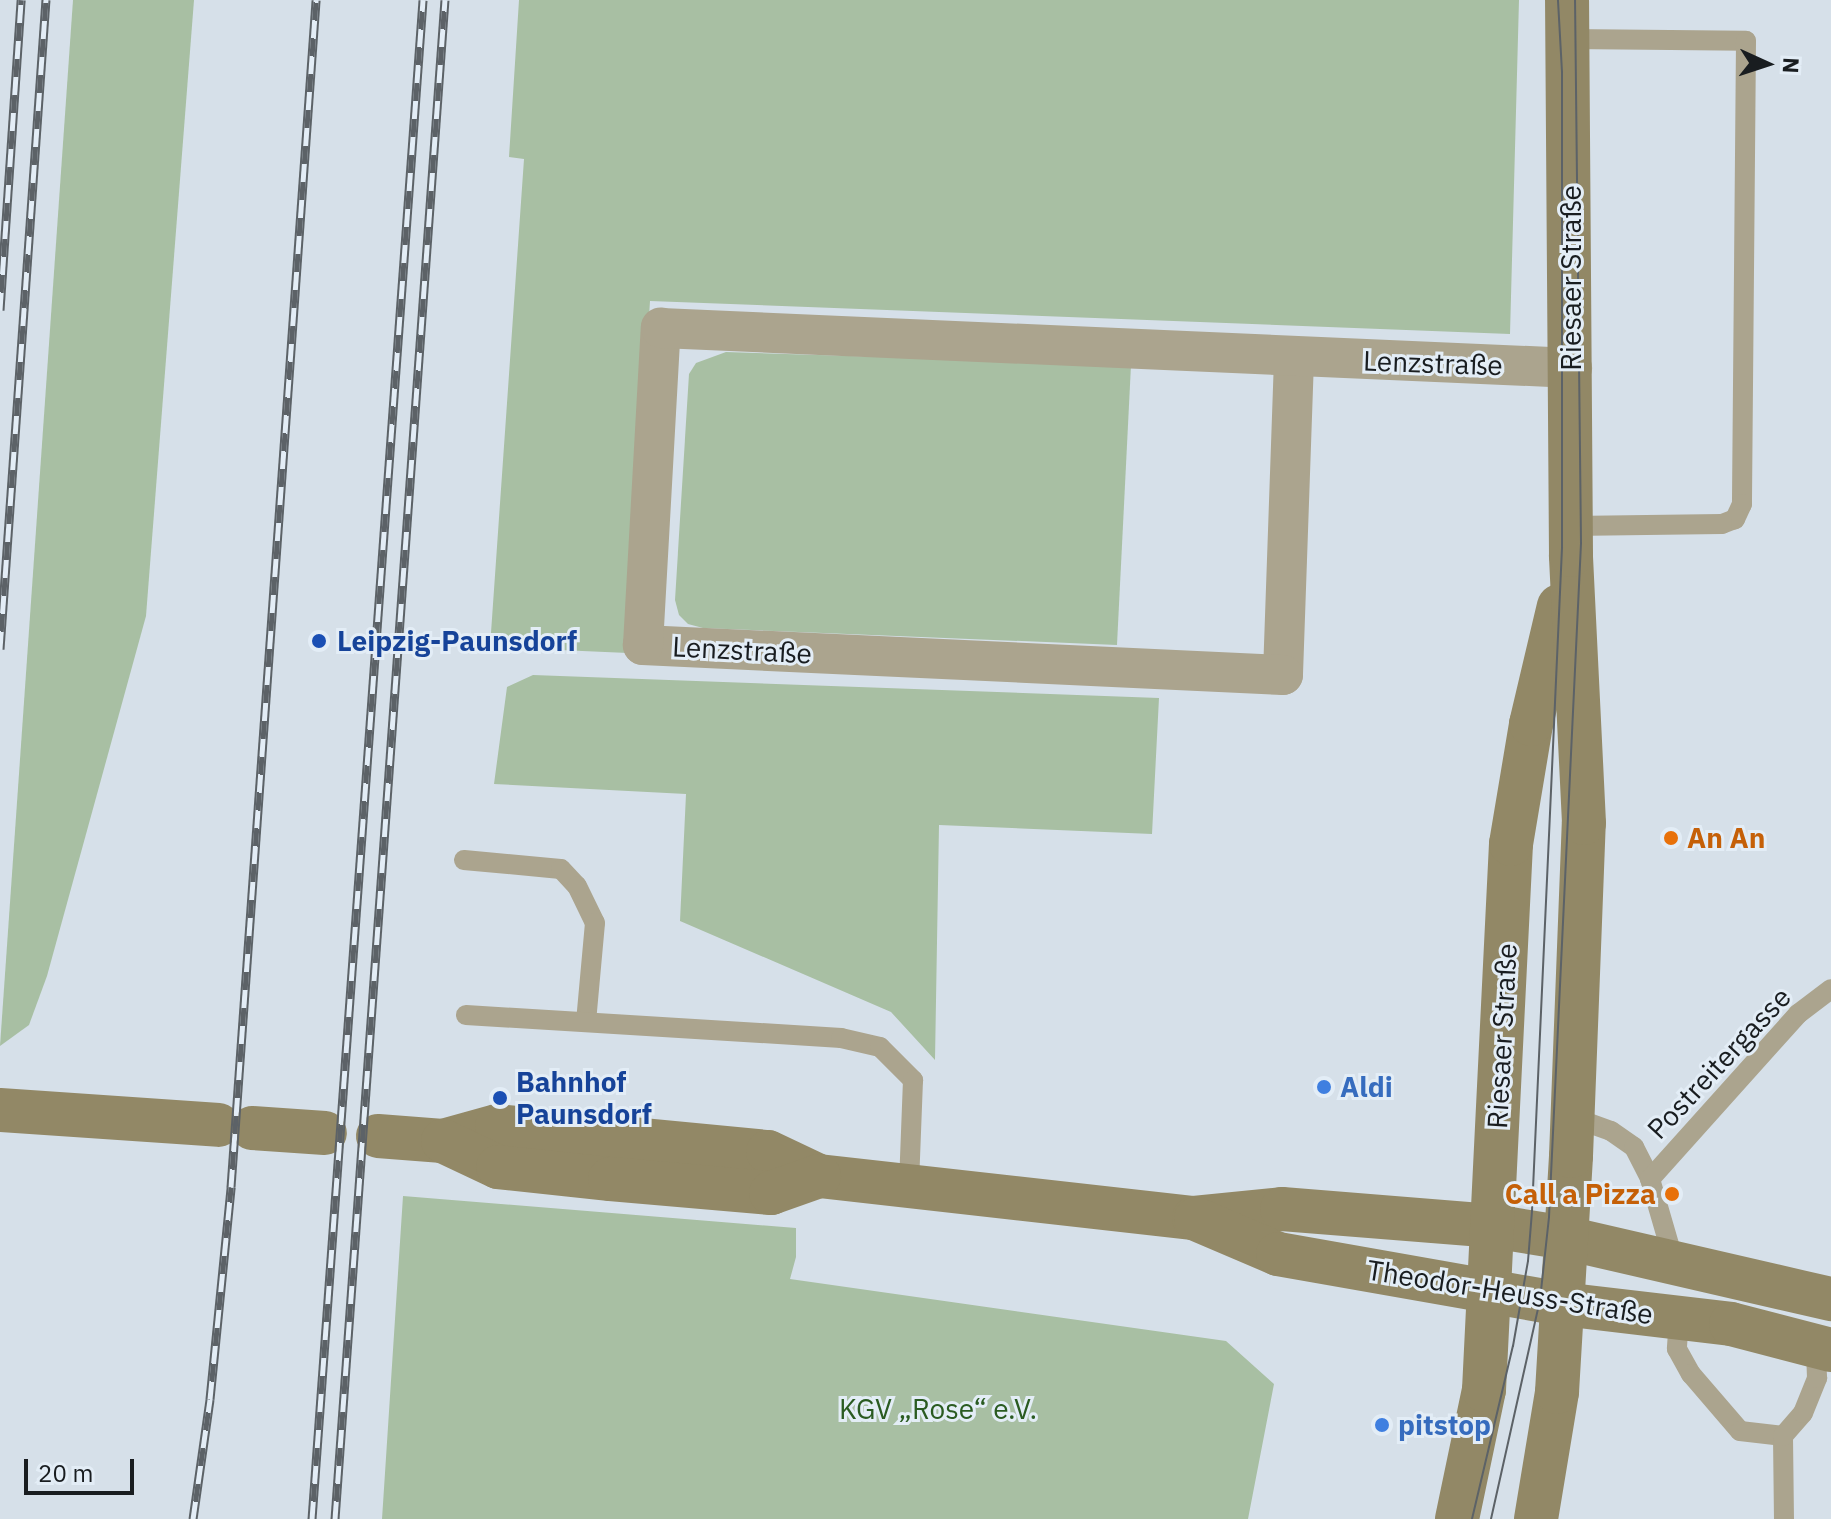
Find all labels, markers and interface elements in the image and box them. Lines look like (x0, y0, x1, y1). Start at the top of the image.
north arrow (1727, 24, 1807, 104)
text: N (1777, 57, 1806, 74)
street label: Riesaer Straße (1554, 185, 1588, 371)
street label: Lenzstraße (1363, 344, 1503, 382)
place label: Leipzig-Paunsdorf (337, 624, 577, 658)
marker: Leipzig-Paunsdorf (308, 630, 330, 652)
street label: Lenzstraße (671, 630, 813, 670)
place label: An An (1687, 821, 1765, 855)
marker: An An (1662, 829, 1680, 847)
street label: Riesaer Straße (1480, 942, 1524, 1130)
street label: Postreitergasse (1640, 980, 1798, 1146)
place label: Bahnhof Paunsdorf (516, 1065, 652, 1131)
place label: Aldi (1340, 1070, 1393, 1104)
marker: Aldi (1315, 1078, 1333, 1096)
marker: Bahnhof Paunsdorf (491, 1089, 509, 1107)
place label: Call a Pizza (1505, 1177, 1656, 1211)
marker: Call a Pizza (1663, 1185, 1681, 1203)
street label: Theodor-Heuss-Straße (1365, 1253, 1655, 1331)
park label: KGV „Rose“ e.V. (839, 1392, 1037, 1426)
place label: pitstop (1398, 1408, 1491, 1442)
marker: pitstop (1373, 1416, 1391, 1434)
scale bar (28, 1443, 138, 1493)
text: 20 m (38, 1457, 93, 1489)

